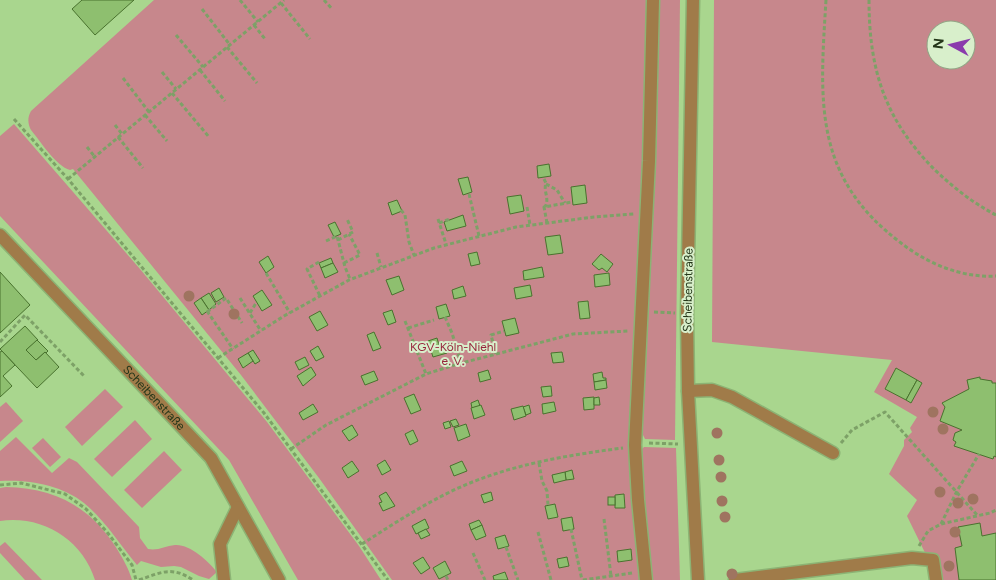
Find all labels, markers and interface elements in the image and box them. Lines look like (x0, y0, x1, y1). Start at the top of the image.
north arrow (926, 20, 976, 70)
text: N (929, 37, 948, 50)
street label: Scheibenstraße (680, 248, 696, 332)
park label: KGV-Köln-Niehl e. V. (410, 340, 496, 368)
street label: Scheibenstraße (120, 362, 188, 433)

